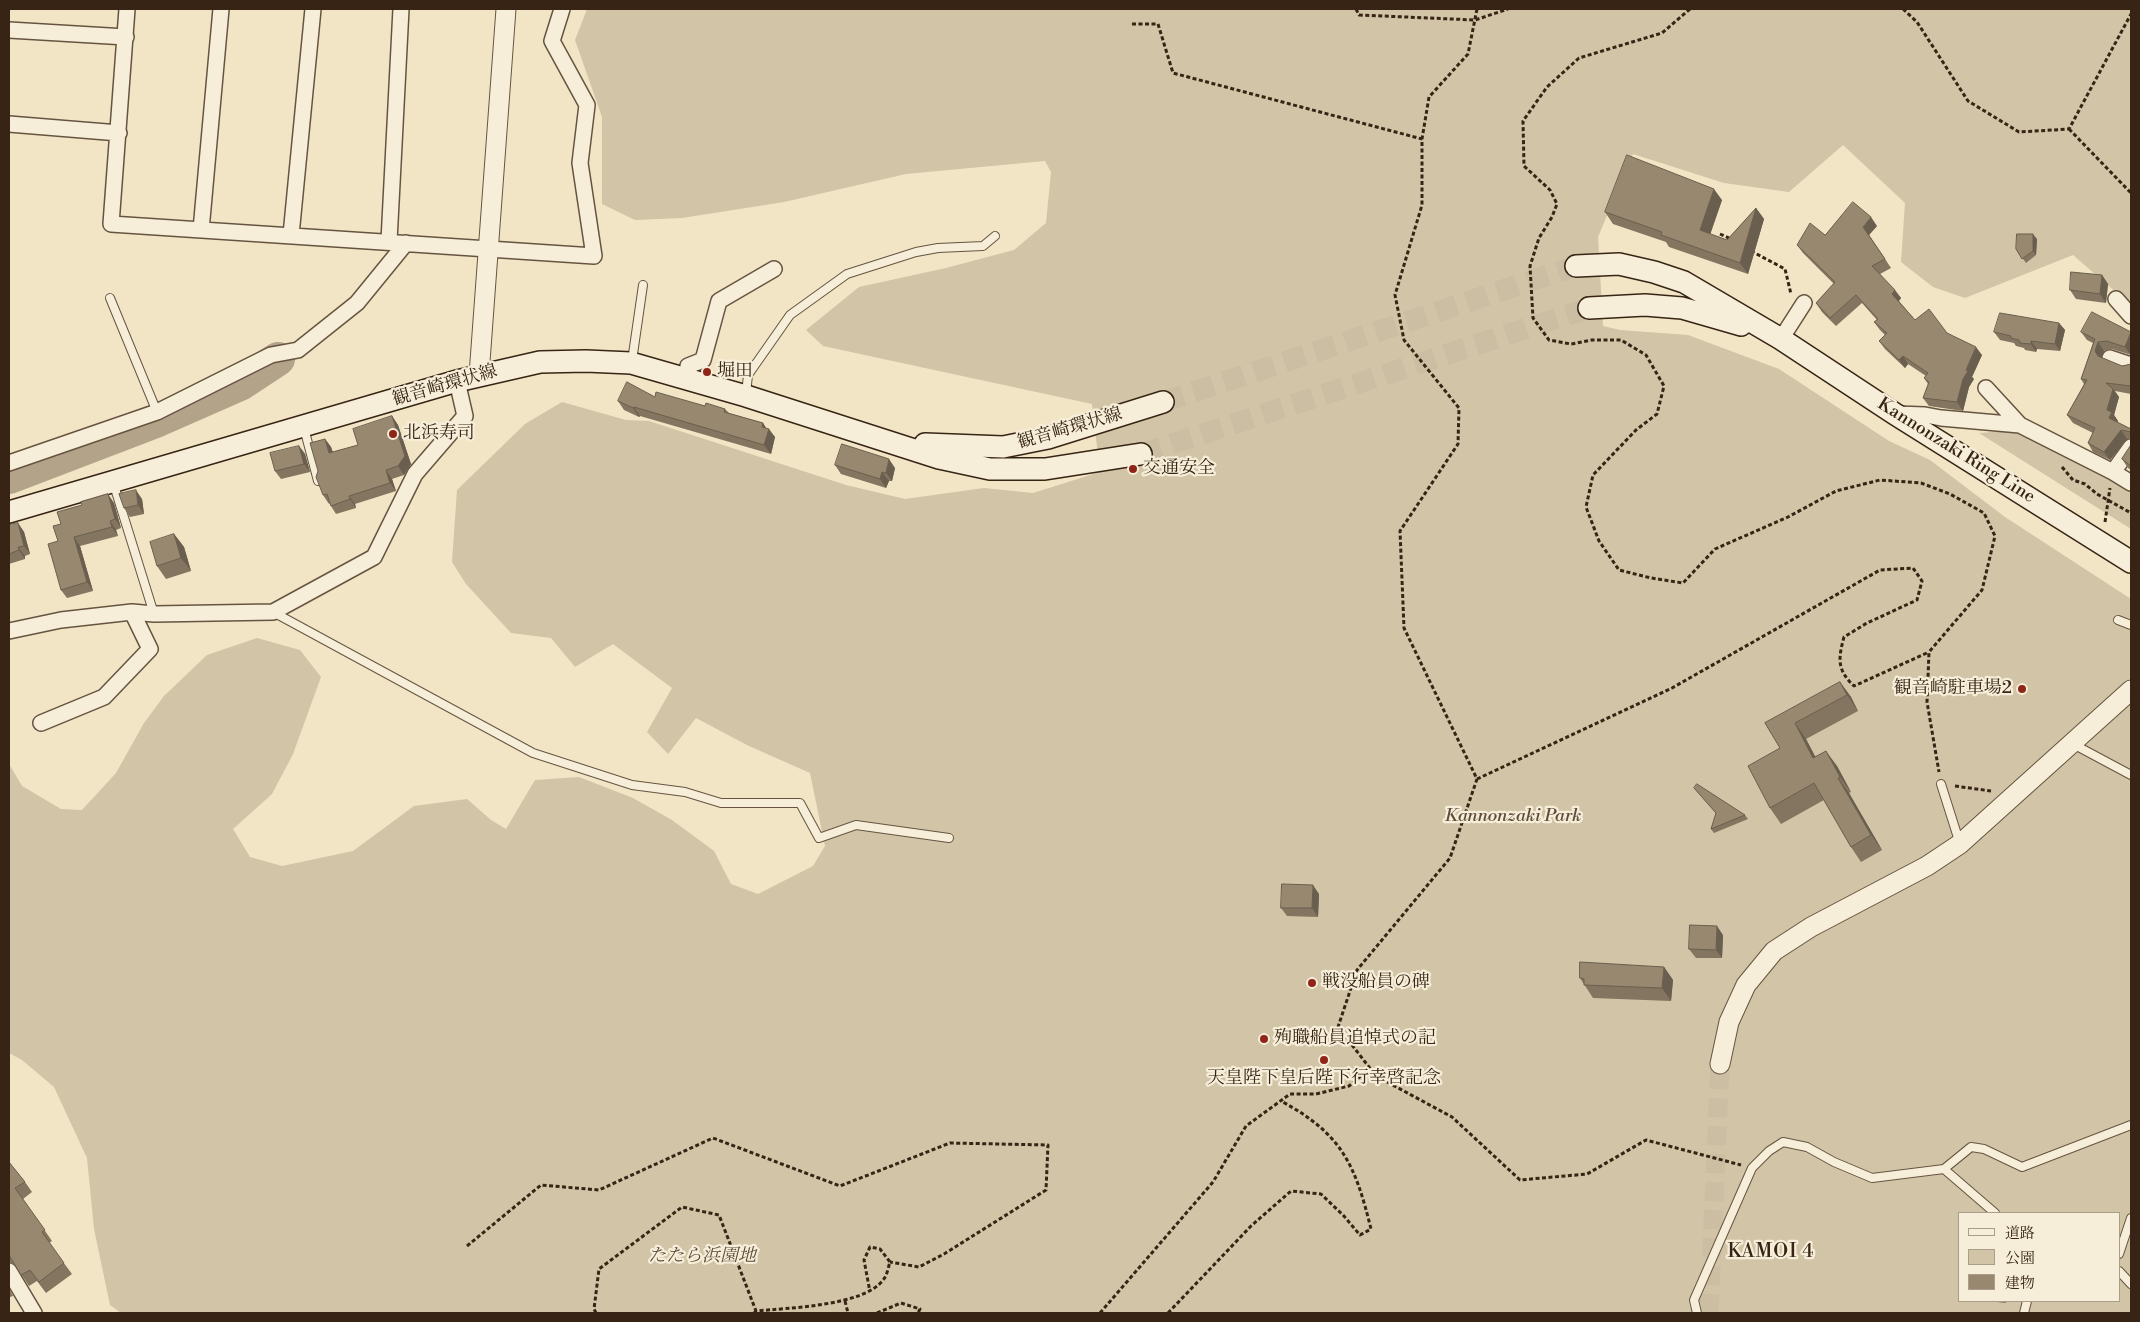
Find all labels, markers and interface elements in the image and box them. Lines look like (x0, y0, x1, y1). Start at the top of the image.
street label: 観音崎環状線 (390, 361, 500, 411)
place label: 堀田 (717, 361, 753, 383)
marker: 堀田 (701, 366, 713, 378)
street label: Kannonzaki Ring Line (1873, 394, 2039, 508)
street label: 観音崎環状線 (1015, 404, 1125, 454)
place label: 北浜寿司 (403, 423, 475, 445)
marker: 北浜寿司 (387, 428, 399, 440)
place label: 交通安全 (1143, 458, 1215, 480)
marker: 交通安全 (1127, 463, 1139, 475)
place label: 観音崎駐車場2 (1894, 678, 2012, 700)
marker: 観音崎駐車場2 (2016, 683, 2028, 695)
park label: Kannonzaki Park (1445, 806, 1581, 828)
place label: 戦没船員の碑 (1322, 972, 1430, 994)
marker: 戦没船員の碑 (1306, 977, 1318, 989)
place label: 殉職船員追悼式の記 (1274, 1028, 1436, 1050)
marker: 殉職船員追悼式の記 (1258, 1033, 1270, 1045)
marker: 天皇陛下皇后陛下行幸啓記念 (1318, 1054, 1330, 1066)
place label: 天皇陛下皇后陛下行幸啓記念 (1207, 1068, 1441, 1090)
legend (1958, 1212, 2120, 1302)
text: 道路 (2005, 1224, 2035, 1243)
district label: KAMOI 4 (1727, 1241, 1815, 1263)
park label: たたら浜園地 (648, 1246, 756, 1268)
text: 公園 (2005, 1249, 2035, 1268)
text: 建物 (2005, 1274, 2035, 1293)

